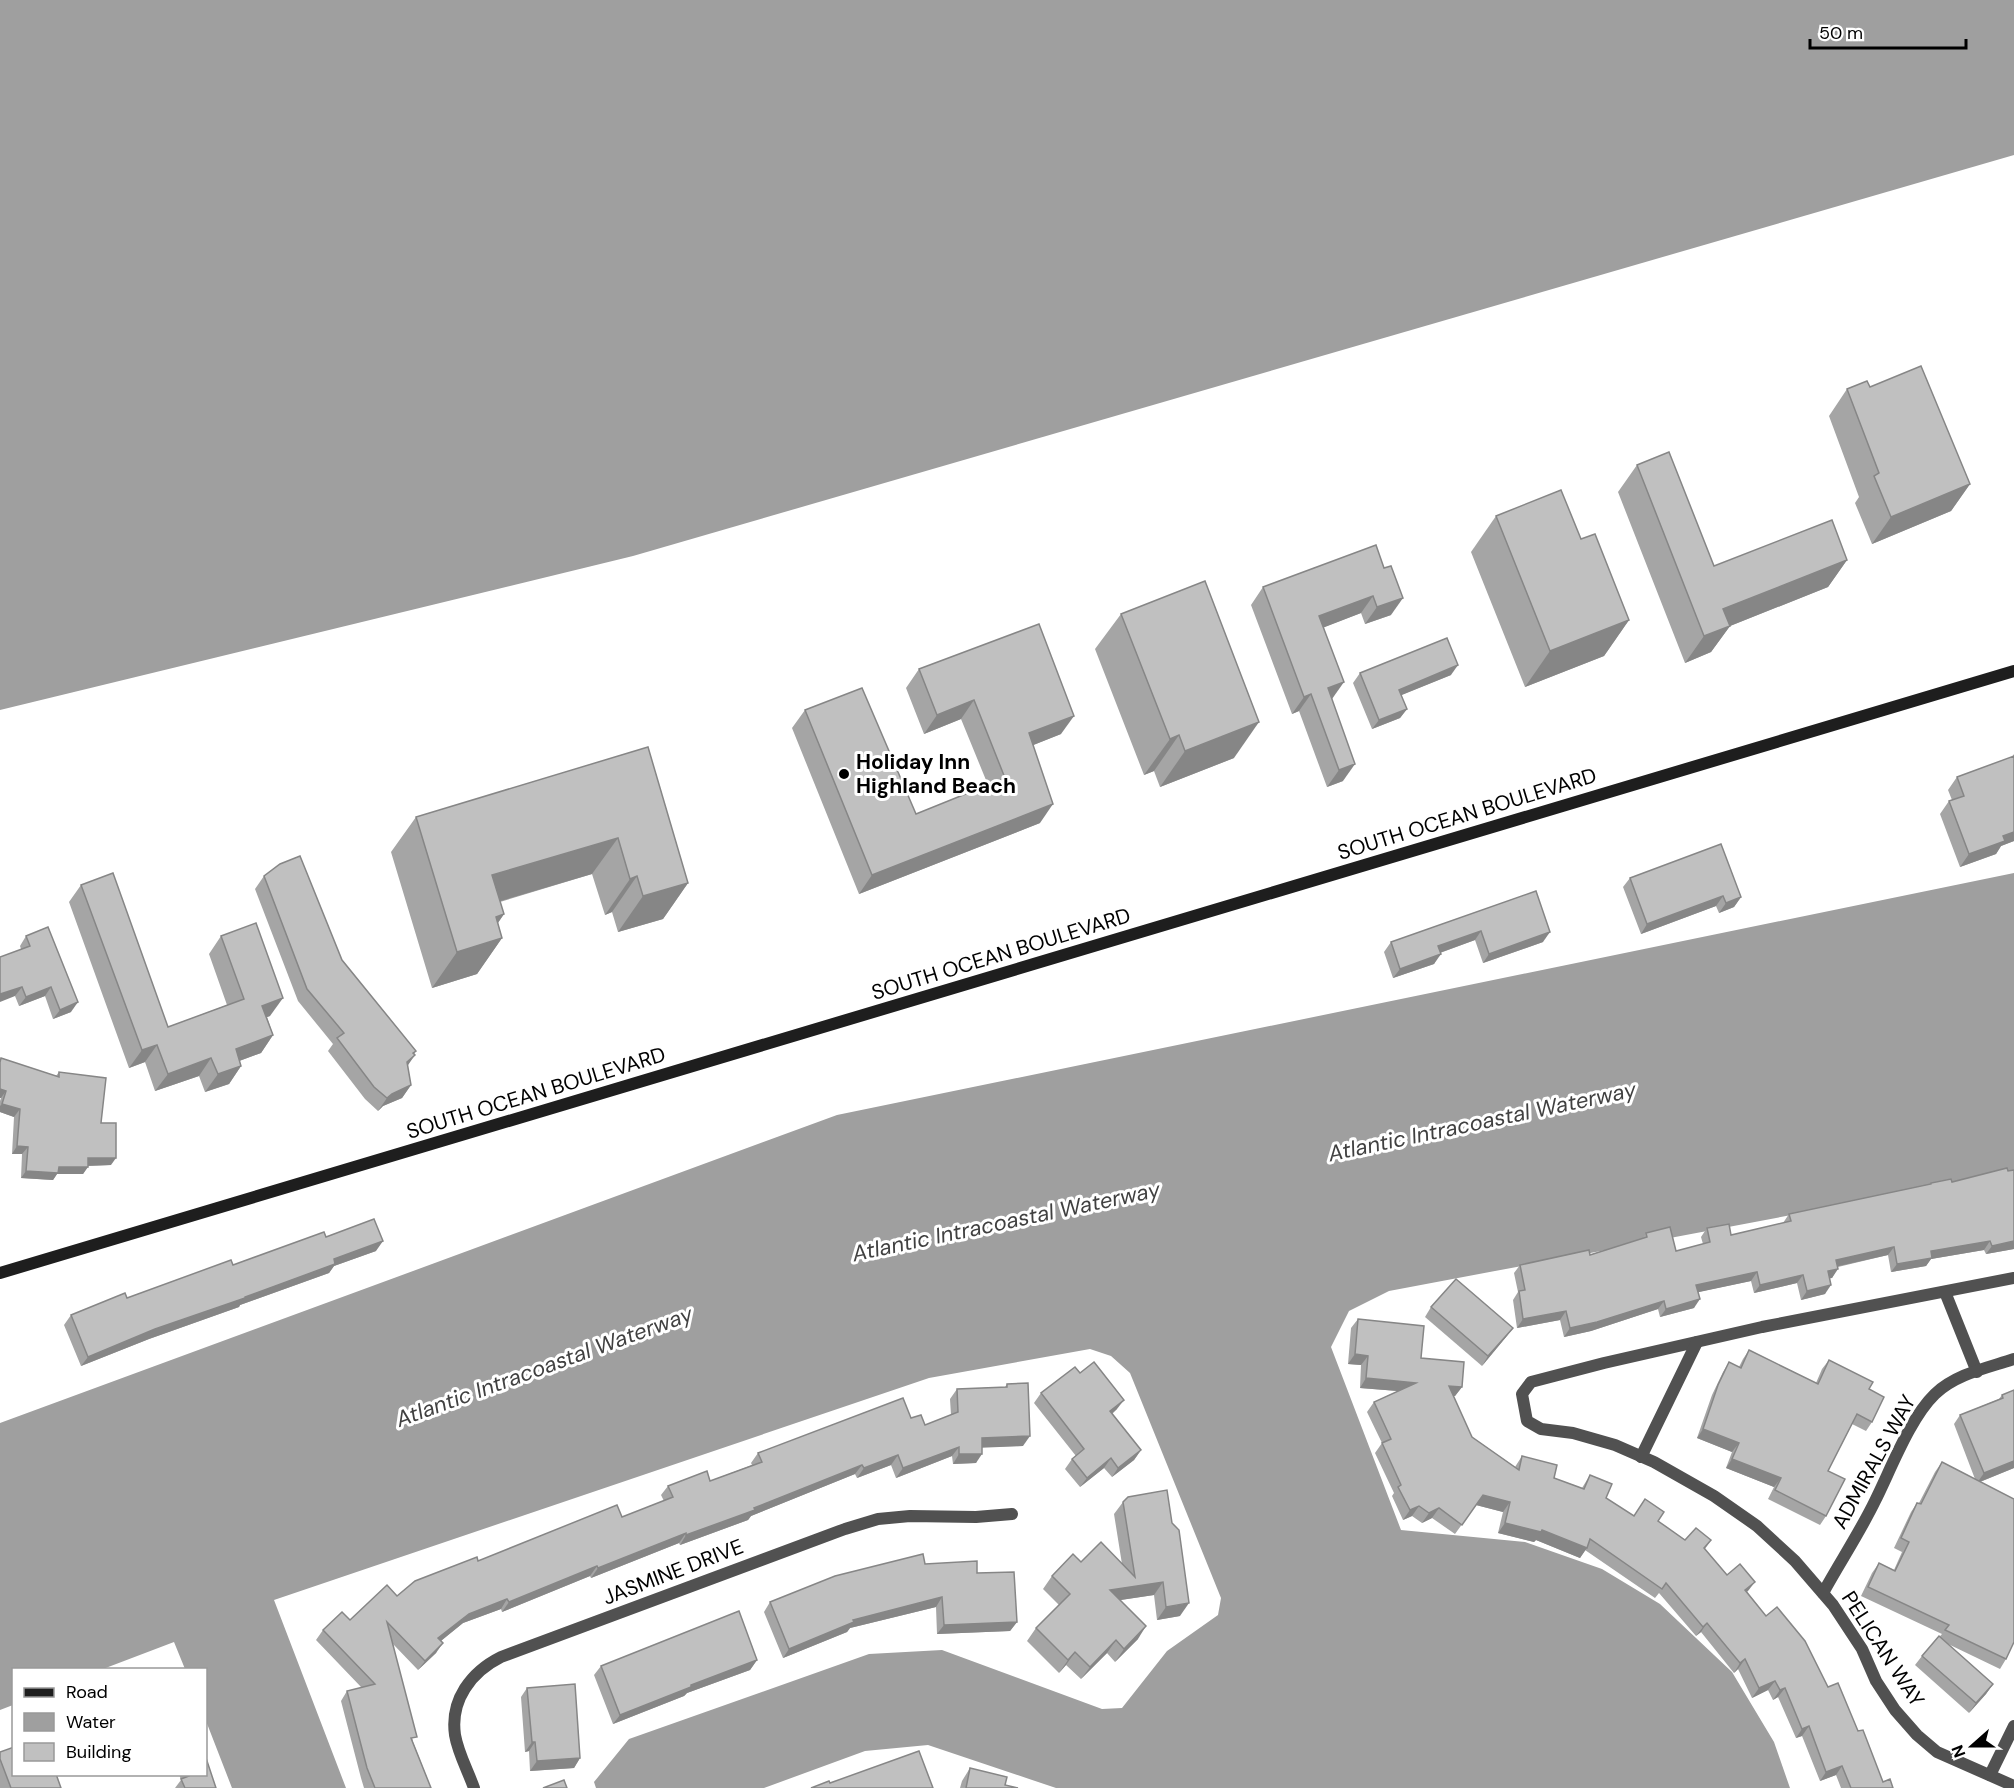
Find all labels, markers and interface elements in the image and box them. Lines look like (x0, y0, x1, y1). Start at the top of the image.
scale bar (1810, 12, 1966, 50)
text: 50 m (1819, 21, 1863, 45)
place label: Holiday Inn Highland Beach (856, 748, 1016, 800)
street label: SOUTH OCEAN BOULEVARD (1334, 761, 1600, 867)
marker: Holiday Inn Highland Beach (837, 767, 851, 781)
street label: SOUTH OCEAN BOULEVARD (868, 901, 1134, 1007)
street label: SOUTH OCEAN BOULEVARD (403, 1040, 669, 1146)
water label: Atlantic Intracoastal Waterway (1325, 1075, 1639, 1169)
water label: Atlantic Intracoastal Waterway (849, 1175, 1163, 1269)
water label: Atlantic Intracoastal Waterway (391, 1299, 697, 1434)
street label: ADMIRALS WAY (1826, 1390, 1922, 1534)
street label: JASMINE DRIVE (599, 1532, 747, 1612)
street label: PELICAN WAY (1835, 1586, 1931, 1712)
legend (12, 1668, 207, 1776)
text: Road (66, 1680, 108, 1704)
text: Water (66, 1710, 116, 1734)
north arrow (1942, 1716, 2002, 1776)
text: Building (66, 1740, 131, 1764)
text: N (1947, 1742, 1970, 1760)

